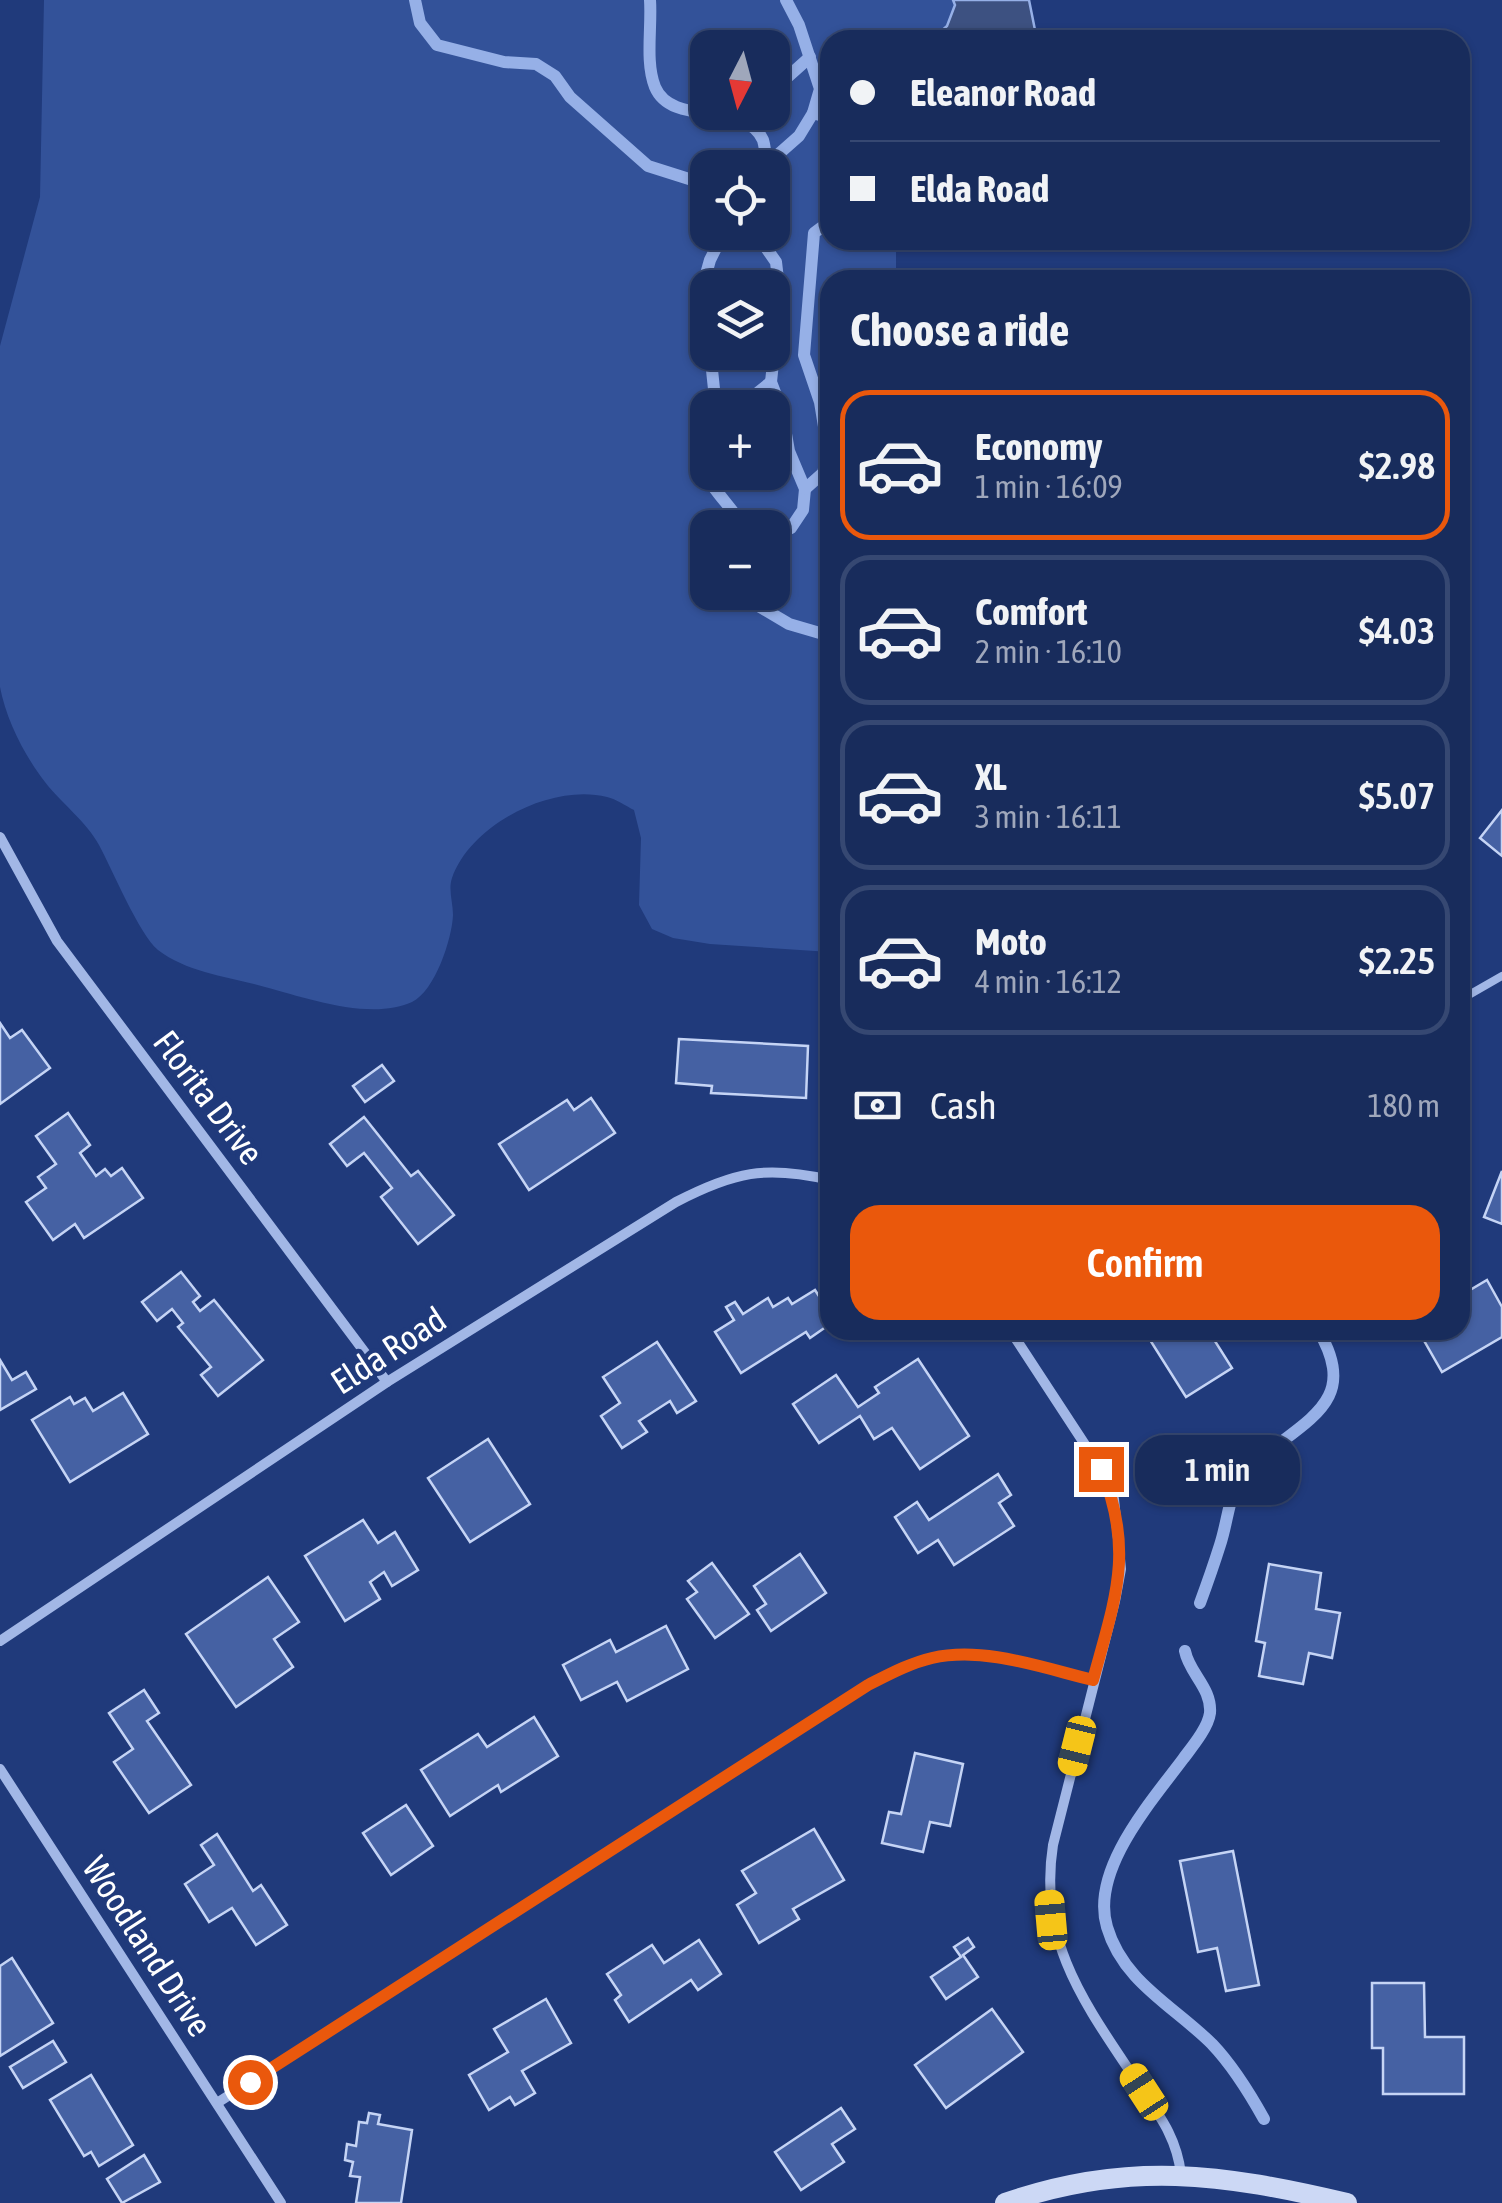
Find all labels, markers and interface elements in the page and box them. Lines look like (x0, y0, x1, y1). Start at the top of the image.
north arrow (690, 30, 790, 130)
map controls (690, 30, 790, 610)
text: Eleanor Road (910, 71, 1096, 114)
button: locate (690, 150, 790, 250)
text: Elda Road (910, 167, 1049, 210)
button: layers (690, 270, 790, 370)
text: Choose a ride (850, 304, 1069, 356)
button: + (690, 390, 790, 490)
icon: car (855, 420, 945, 510)
text: Economy (975, 425, 1102, 468)
text: $2.98 (1359, 444, 1435, 487)
text: 1 min · 16:09 (975, 468, 1122, 505)
button: − (690, 510, 790, 610)
icon: car (855, 585, 945, 675)
text: Comfort (975, 590, 1087, 633)
text: $4.03 (1359, 609, 1435, 652)
text: 2 min · 16:10 (975, 633, 1122, 670)
icon: car (855, 750, 945, 840)
text: XL (975, 755, 1007, 798)
text: $5.07 (1359, 774, 1435, 817)
text: 3 min · 16:11 (975, 798, 1122, 835)
icon: car (855, 915, 945, 1005)
text: Moto (975, 920, 1047, 963)
text: $2.25 (1359, 939, 1435, 982)
text: 4 min · 16:12 (975, 963, 1122, 1000)
street label: Florita Drive (146, 1022, 272, 1172)
icon: cash (850, 1078, 905, 1133)
text: Cash (930, 1084, 997, 1127)
text: 180 m (1367, 1087, 1440, 1124)
button: Confirm (850, 1205, 1440, 1320)
street label: Elda Road (323, 1298, 453, 1402)
callout: 1 min (1136, 1434, 1301, 1504)
route end (1079, 1447, 1124, 1492)
text: 1 min (1185, 1451, 1250, 1488)
car (1055, 1713, 1099, 1779)
street label: Woodland Drive (75, 1849, 221, 2043)
car (1033, 1889, 1069, 1951)
car (1115, 2059, 1173, 2125)
route start (228, 2060, 273, 2105)

